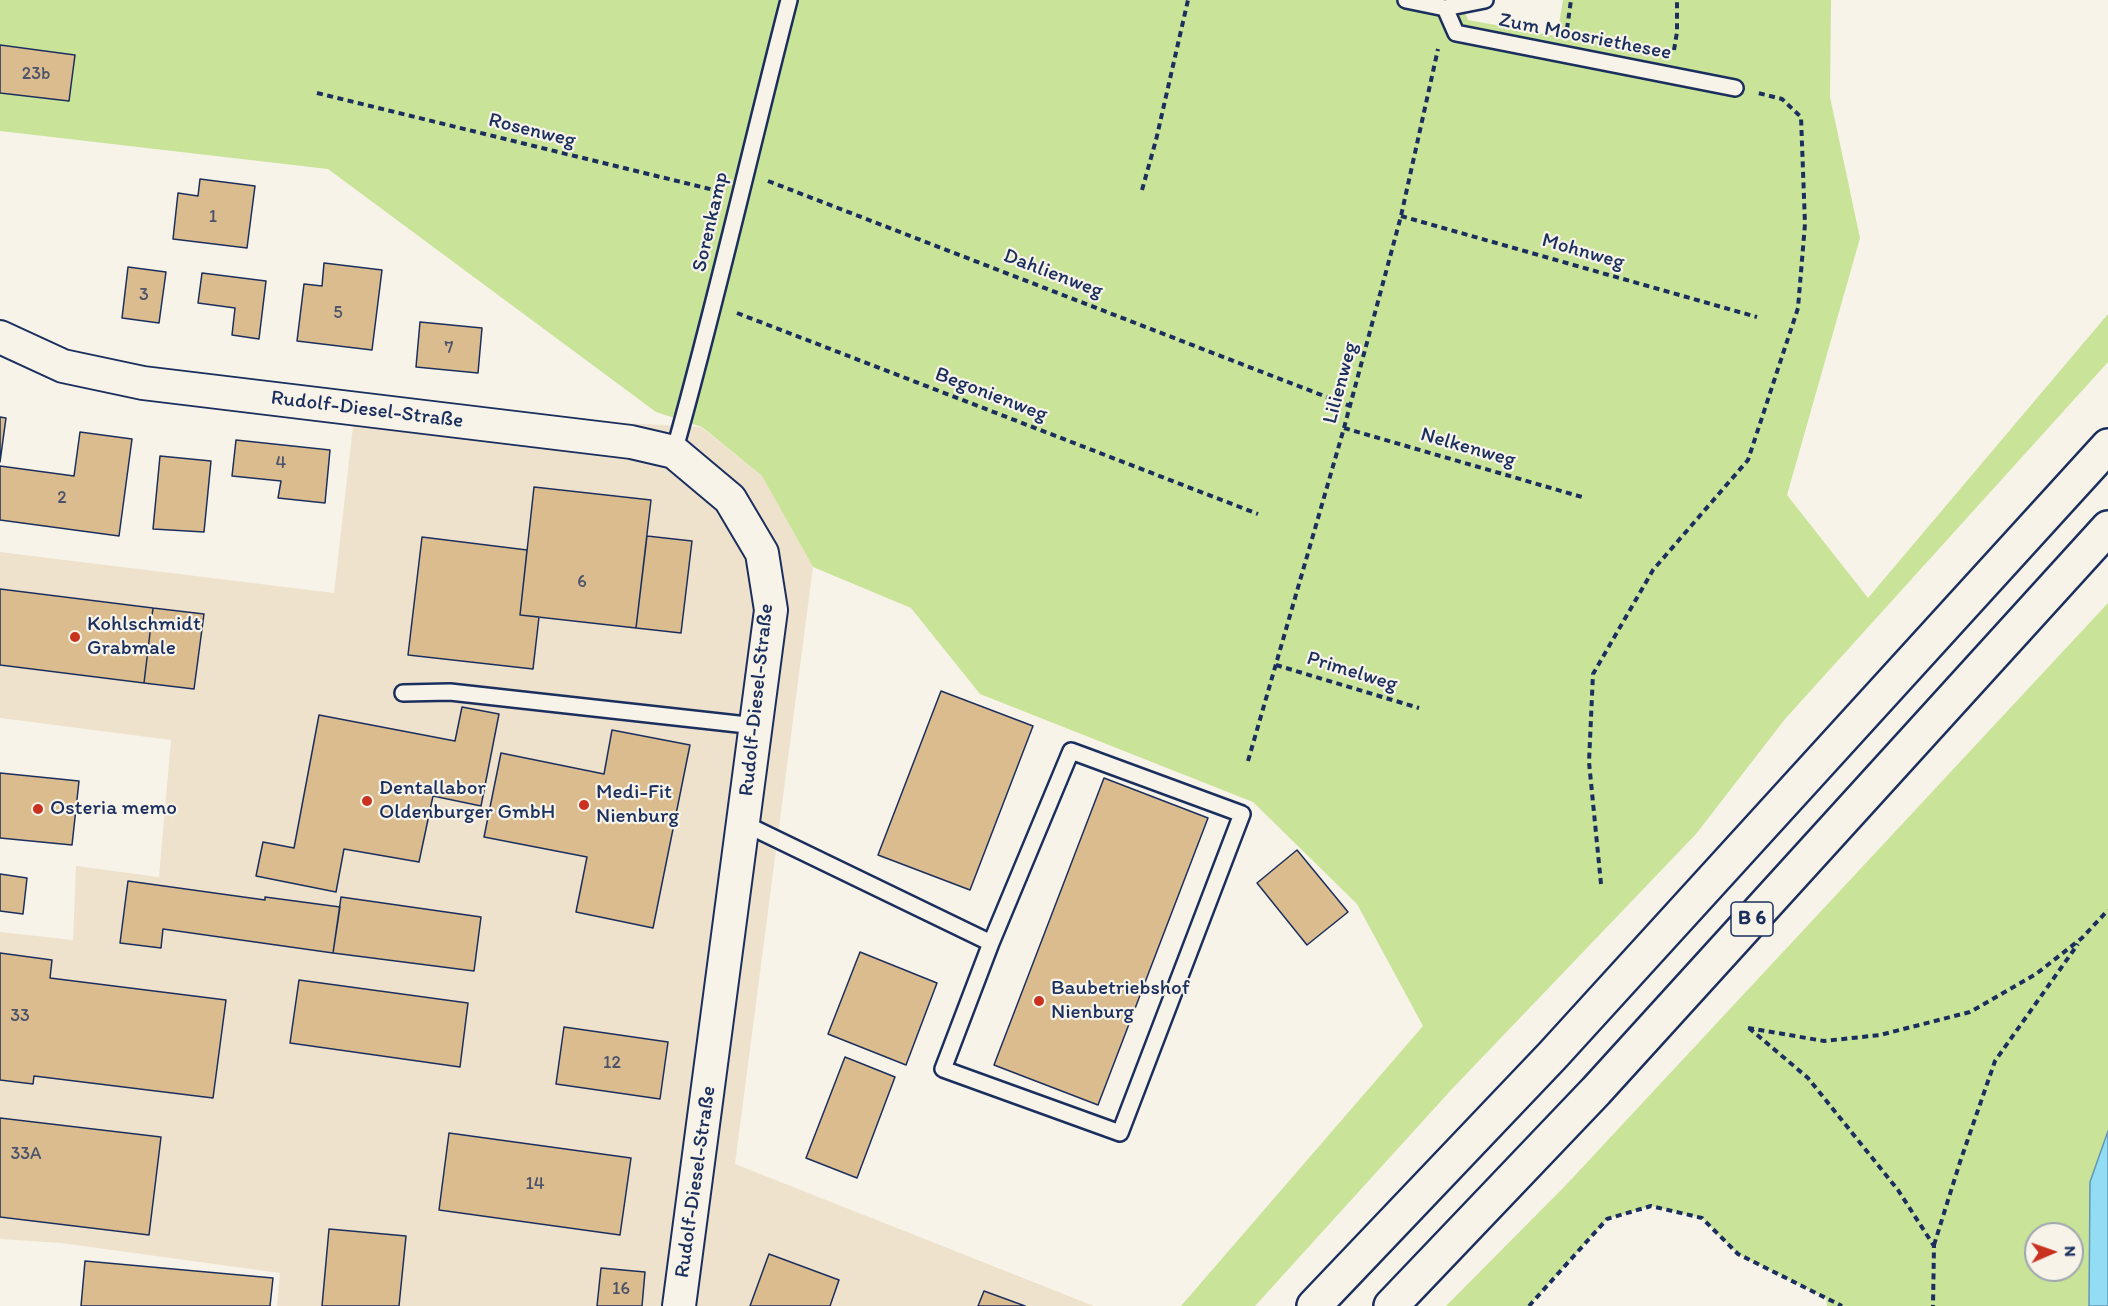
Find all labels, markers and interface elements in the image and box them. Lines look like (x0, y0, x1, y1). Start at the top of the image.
street label: Zum Moosriethesee (1497, 8, 1673, 66)
house number: 23b (22, 63, 50, 85)
street label: Rosenweg (486, 108, 578, 154)
street label: Sorenkamp (687, 170, 735, 274)
house number: 1 (209, 206, 217, 228)
street label: Mohnweg (1539, 228, 1627, 276)
street label: Dahlienweg (1000, 244, 1106, 304)
house number: 3 (139, 284, 149, 306)
house number: 5 (333, 302, 343, 324)
house number: 7 (445, 337, 453, 359)
street label: Lilienweg (1318, 339, 1364, 427)
street label: Begonienweg (931, 362, 1051, 428)
street label: Rudolf-Diesel-Straße (269, 386, 465, 434)
street label: Nelkenweg (1418, 422, 1518, 474)
house number: 4 (276, 452, 286, 474)
house number: 2 (57, 487, 67, 509)
house number: 6 (577, 571, 587, 593)
street label: Rudolf-Diesel-Straße (734, 602, 780, 798)
place label: Kohlschmidt Grabmale (87, 612, 201, 662)
marker: Kohlschmidt Grabmale (68, 630, 82, 644)
street label: Primelweg (1304, 646, 1400, 698)
place label: Dentallabor Oldenburger GmbH (379, 776, 555, 826)
place label: Medi-Fit Nienburg (596, 780, 679, 830)
marker: Dentallabor Oldenburger GmbH (360, 794, 374, 808)
place label: Osteria memo (50, 796, 177, 822)
marker: Medi-Fit Nienburg (577, 798, 591, 812)
marker: Osteria memo (31, 802, 45, 816)
road number: B 6 (1731, 902, 1773, 936)
place label: Baubetriebshof Nienburg (1051, 976, 1190, 1026)
marker: Baubetriebshof Nienburg (1032, 994, 1046, 1008)
house number: 33 (10, 1005, 30, 1027)
house number: 12 (603, 1052, 621, 1074)
street label: Rudolf-Diesel-Straße (670, 1084, 722, 1280)
house number: 33A (10, 1143, 42, 1165)
house number: 14 (525, 1173, 545, 1195)
north arrow (2024, 1222, 2084, 1282)
text: N (2061, 1246, 2080, 1257)
house number: 16 (612, 1278, 630, 1300)

